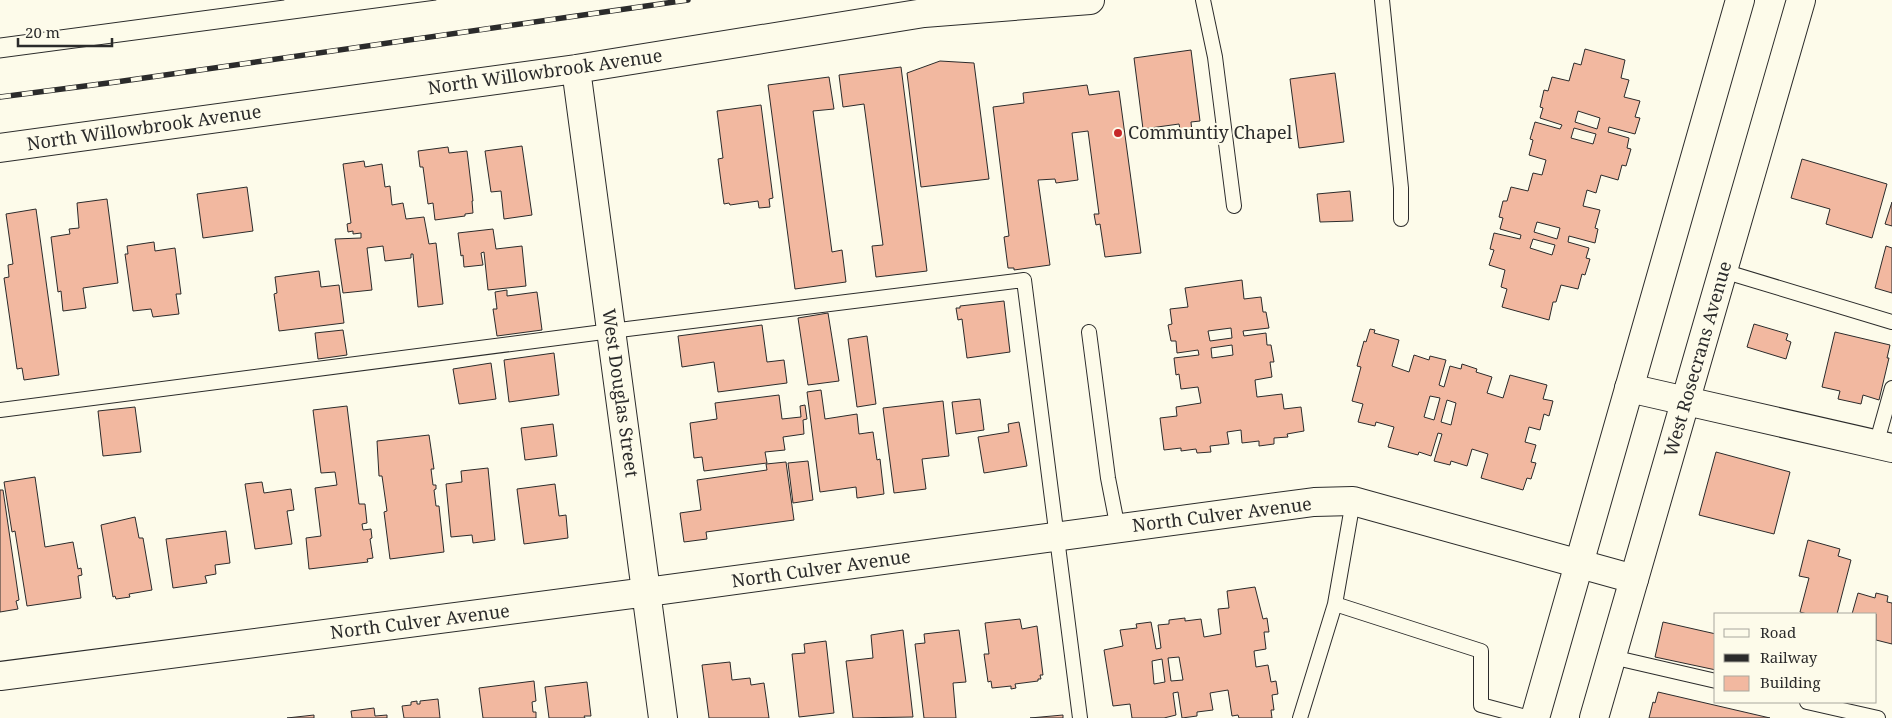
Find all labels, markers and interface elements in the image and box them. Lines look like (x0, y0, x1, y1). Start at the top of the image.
scale bar (18, 15, 111, 47)
text: 20 m (25, 22, 60, 42)
street label: North Willowbrook Avenue (426, 43, 664, 99)
street label: North Willowbrook Avenue (25, 99, 263, 155)
place label: Communtiy Chapel (1128, 120, 1293, 144)
marker: Communtiy Chapel (1112, 127, 1124, 139)
street label: West Rosecrans Avenue (1658, 258, 1736, 459)
street label: West Douglas Street (597, 307, 645, 479)
street label: North Culver Avenue (1131, 491, 1313, 537)
street label: North Culver Avenue (730, 544, 912, 592)
street label: North Culver Avenue (329, 598, 511, 644)
legend (1714, 613, 1877, 703)
text: Road (1760, 622, 1796, 642)
text: Railway (1760, 647, 1818, 667)
text: Building (1760, 672, 1821, 692)

